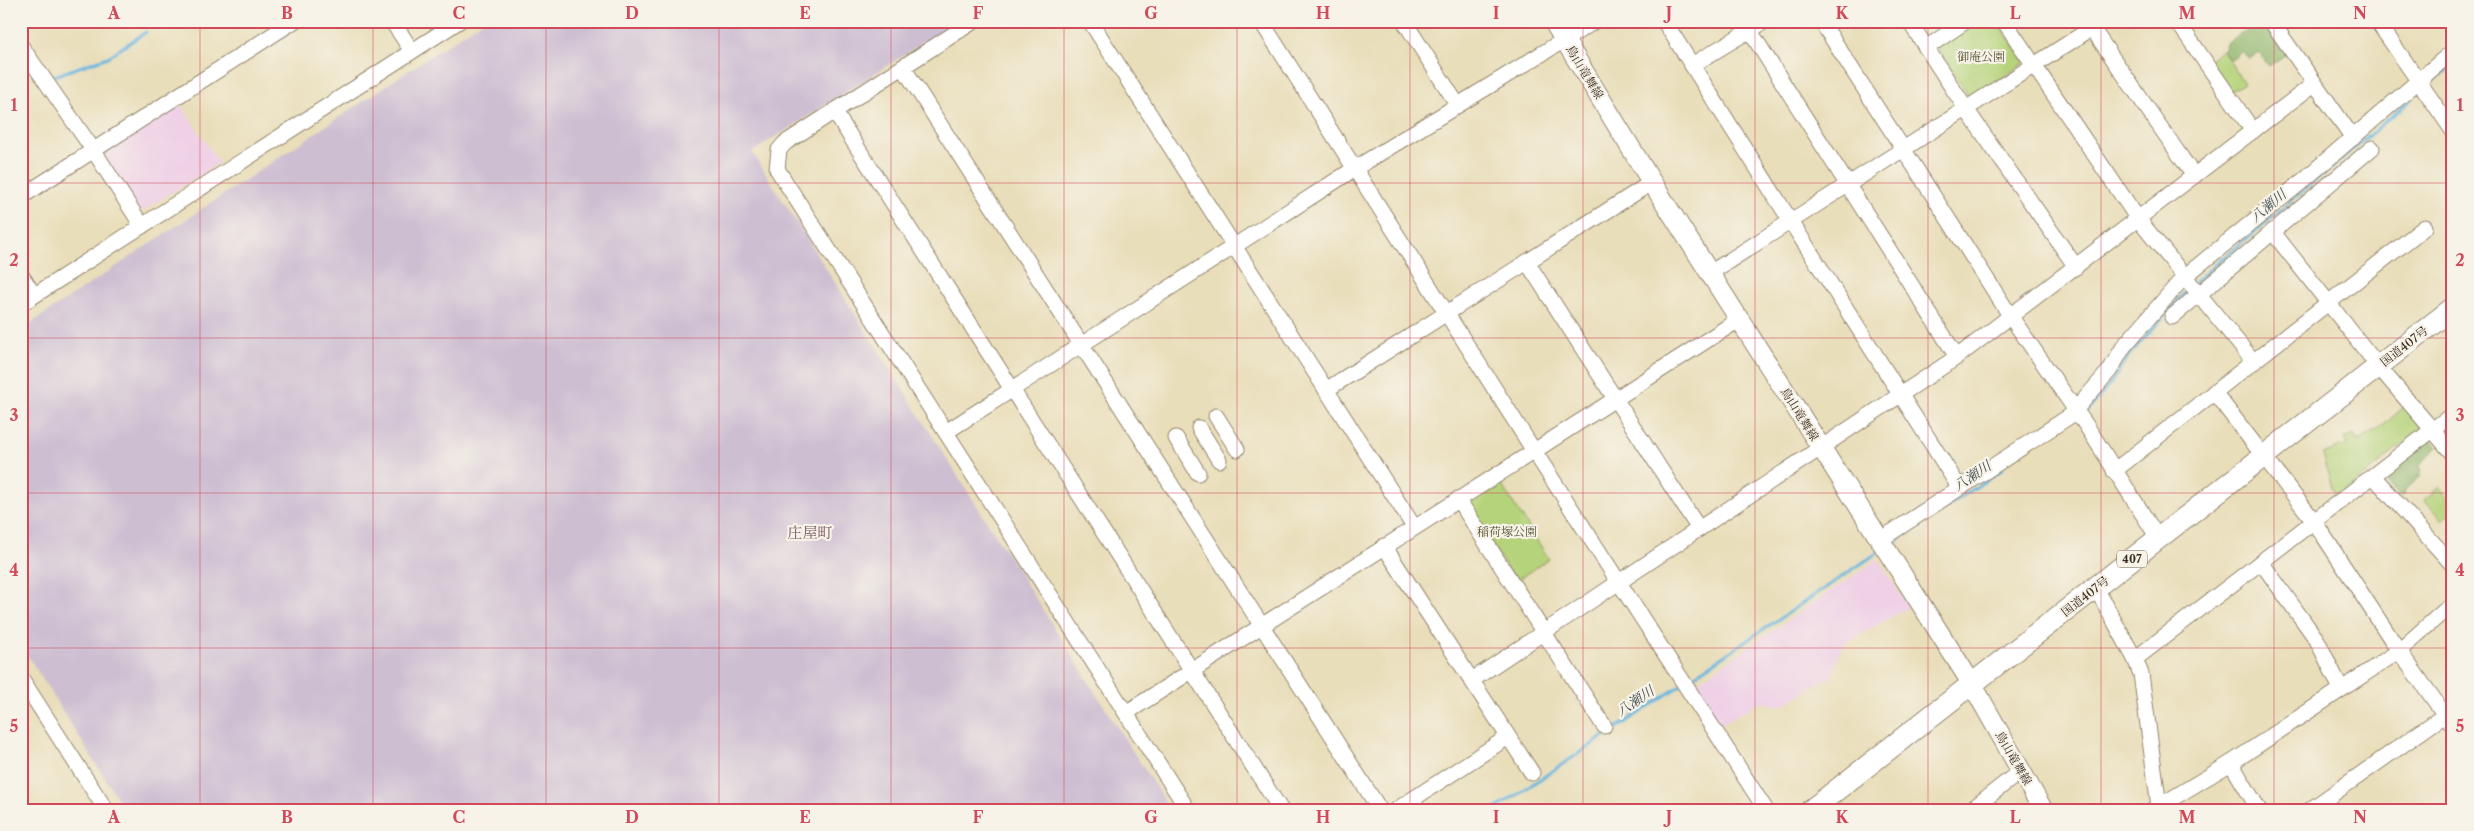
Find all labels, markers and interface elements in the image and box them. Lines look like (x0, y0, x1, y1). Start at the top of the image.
text: A (107, 3, 121, 23)
text: B (281, 3, 293, 23)
text: C (453, 3, 465, 23)
text: D (625, 3, 639, 23)
text: E (799, 3, 811, 23)
text: F (973, 3, 984, 23)
text: G (1144, 3, 1158, 23)
text: H (1316, 3, 1330, 23)
text: I (1493, 3, 1500, 23)
text: J (1663, 3, 1672, 23)
text: K (1836, 3, 1850, 23)
text: L (2009, 3, 2021, 23)
text: M (2179, 3, 2196, 23)
text: N (2353, 3, 2367, 23)
street label: 鳥山竜舞線 (1563, 42, 1607, 102)
park label: 御庵公園 (1957, 49, 2005, 64)
text: 1 (10, 95, 18, 115)
text: 1 (2456, 95, 2464, 115)
water label: 八瀬川 (2246, 184, 2291, 226)
text: 2 (9, 250, 19, 270)
text: 2 (2455, 250, 2465, 270)
street label: 国道407号 (2377, 323, 2431, 369)
street label: 鳥山竜舞線 (1778, 385, 1822, 443)
text: 3 (9, 405, 19, 425)
text: 3 (2455, 405, 2465, 425)
water label: 八瀬川 (1950, 456, 1996, 495)
district label: 庄屋町 (787, 523, 833, 542)
park label: 稲荷塚公園 (1477, 524, 1537, 539)
road number: 407 (2117, 550, 2147, 568)
text: 4 (9, 560, 19, 580)
text: 4 (2455, 560, 2465, 580)
street label: 国道407号 (2058, 573, 2112, 619)
water label: 八瀬川 (1613, 681, 1659, 720)
text: 5 (10, 716, 19, 736)
text: 5 (2456, 716, 2465, 736)
street label: 鳥山竜舞線 (1993, 728, 2035, 788)
text: A (107, 807, 121, 827)
text: B (281, 807, 293, 827)
text: C (453, 807, 465, 827)
text: D (625, 807, 639, 827)
text: E (799, 807, 811, 827)
text: F (973, 807, 984, 827)
text: G (1144, 807, 1158, 827)
text: H (1316, 807, 1330, 827)
text: I (1493, 807, 1500, 827)
text: J (1663, 807, 1672, 827)
text: K (1836, 807, 1850, 827)
text: L (2009, 807, 2021, 827)
text: M (2179, 807, 2196, 827)
text: N (2353, 807, 2367, 827)

